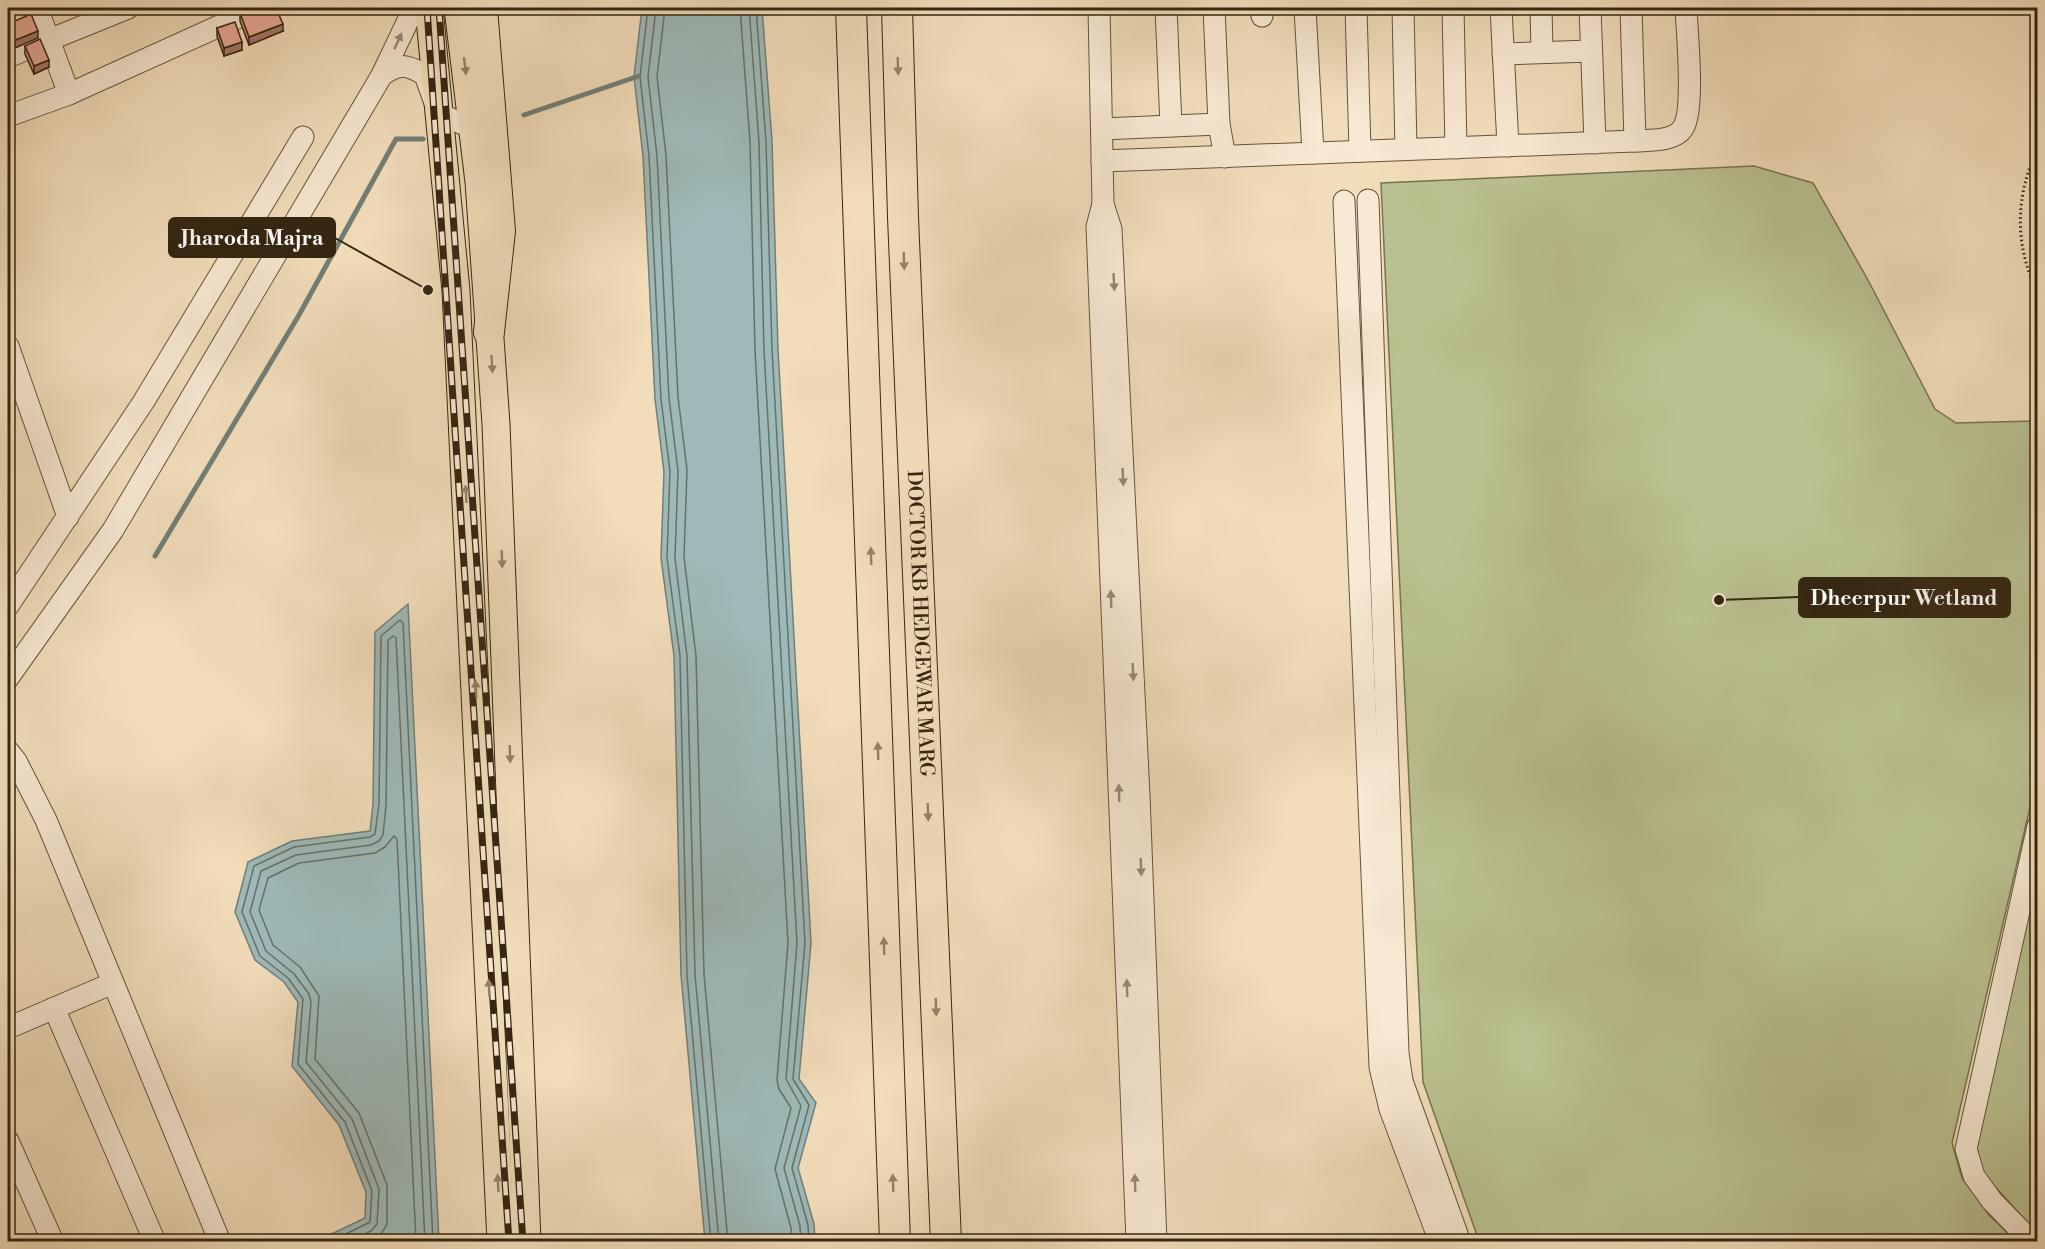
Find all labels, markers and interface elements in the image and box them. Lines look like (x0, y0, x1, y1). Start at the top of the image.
one-way arrow (394, 33, 403, 50)
one-way arrow (460, 56, 470, 75)
one-way arrow (894, 56, 903, 75)
callout: Jharoda Majra (169, 218, 335, 257)
text: Jharoda Majra (178, 226, 324, 252)
one-way arrow (900, 251, 909, 270)
one-way arrow (1109, 273, 1118, 292)
one-way arrow (487, 355, 496, 374)
one-way arrow (1119, 468, 1128, 487)
street label: DOCTOR KB HEDGEWAR MARG (901, 470, 939, 778)
one-way arrow (462, 484, 471, 503)
one-way arrow (866, 547, 875, 566)
one-way arrow (497, 550, 506, 569)
callout: Dheerpur Wetland (1799, 578, 2010, 617)
text: Dheerpur Wetland (1811, 586, 1997, 612)
one-way arrow (1107, 589, 1116, 608)
one-way arrow (1128, 662, 1137, 681)
one-way arrow (471, 679, 480, 698)
one-way arrow (873, 742, 882, 761)
one-way arrow (505, 744, 514, 763)
one-way arrow (1114, 784, 1124, 803)
one-way arrow (924, 803, 933, 822)
one-way arrow (1137, 857, 1146, 876)
one-way arrow (880, 937, 889, 956)
one-way arrow (485, 979, 494, 998)
one-way arrow (1122, 979, 1132, 998)
one-way arrow (932, 998, 941, 1017)
one-way arrow (493, 1174, 503, 1193)
one-way arrow (888, 1174, 897, 1193)
one-way arrow (1131, 1174, 1140, 1193)

